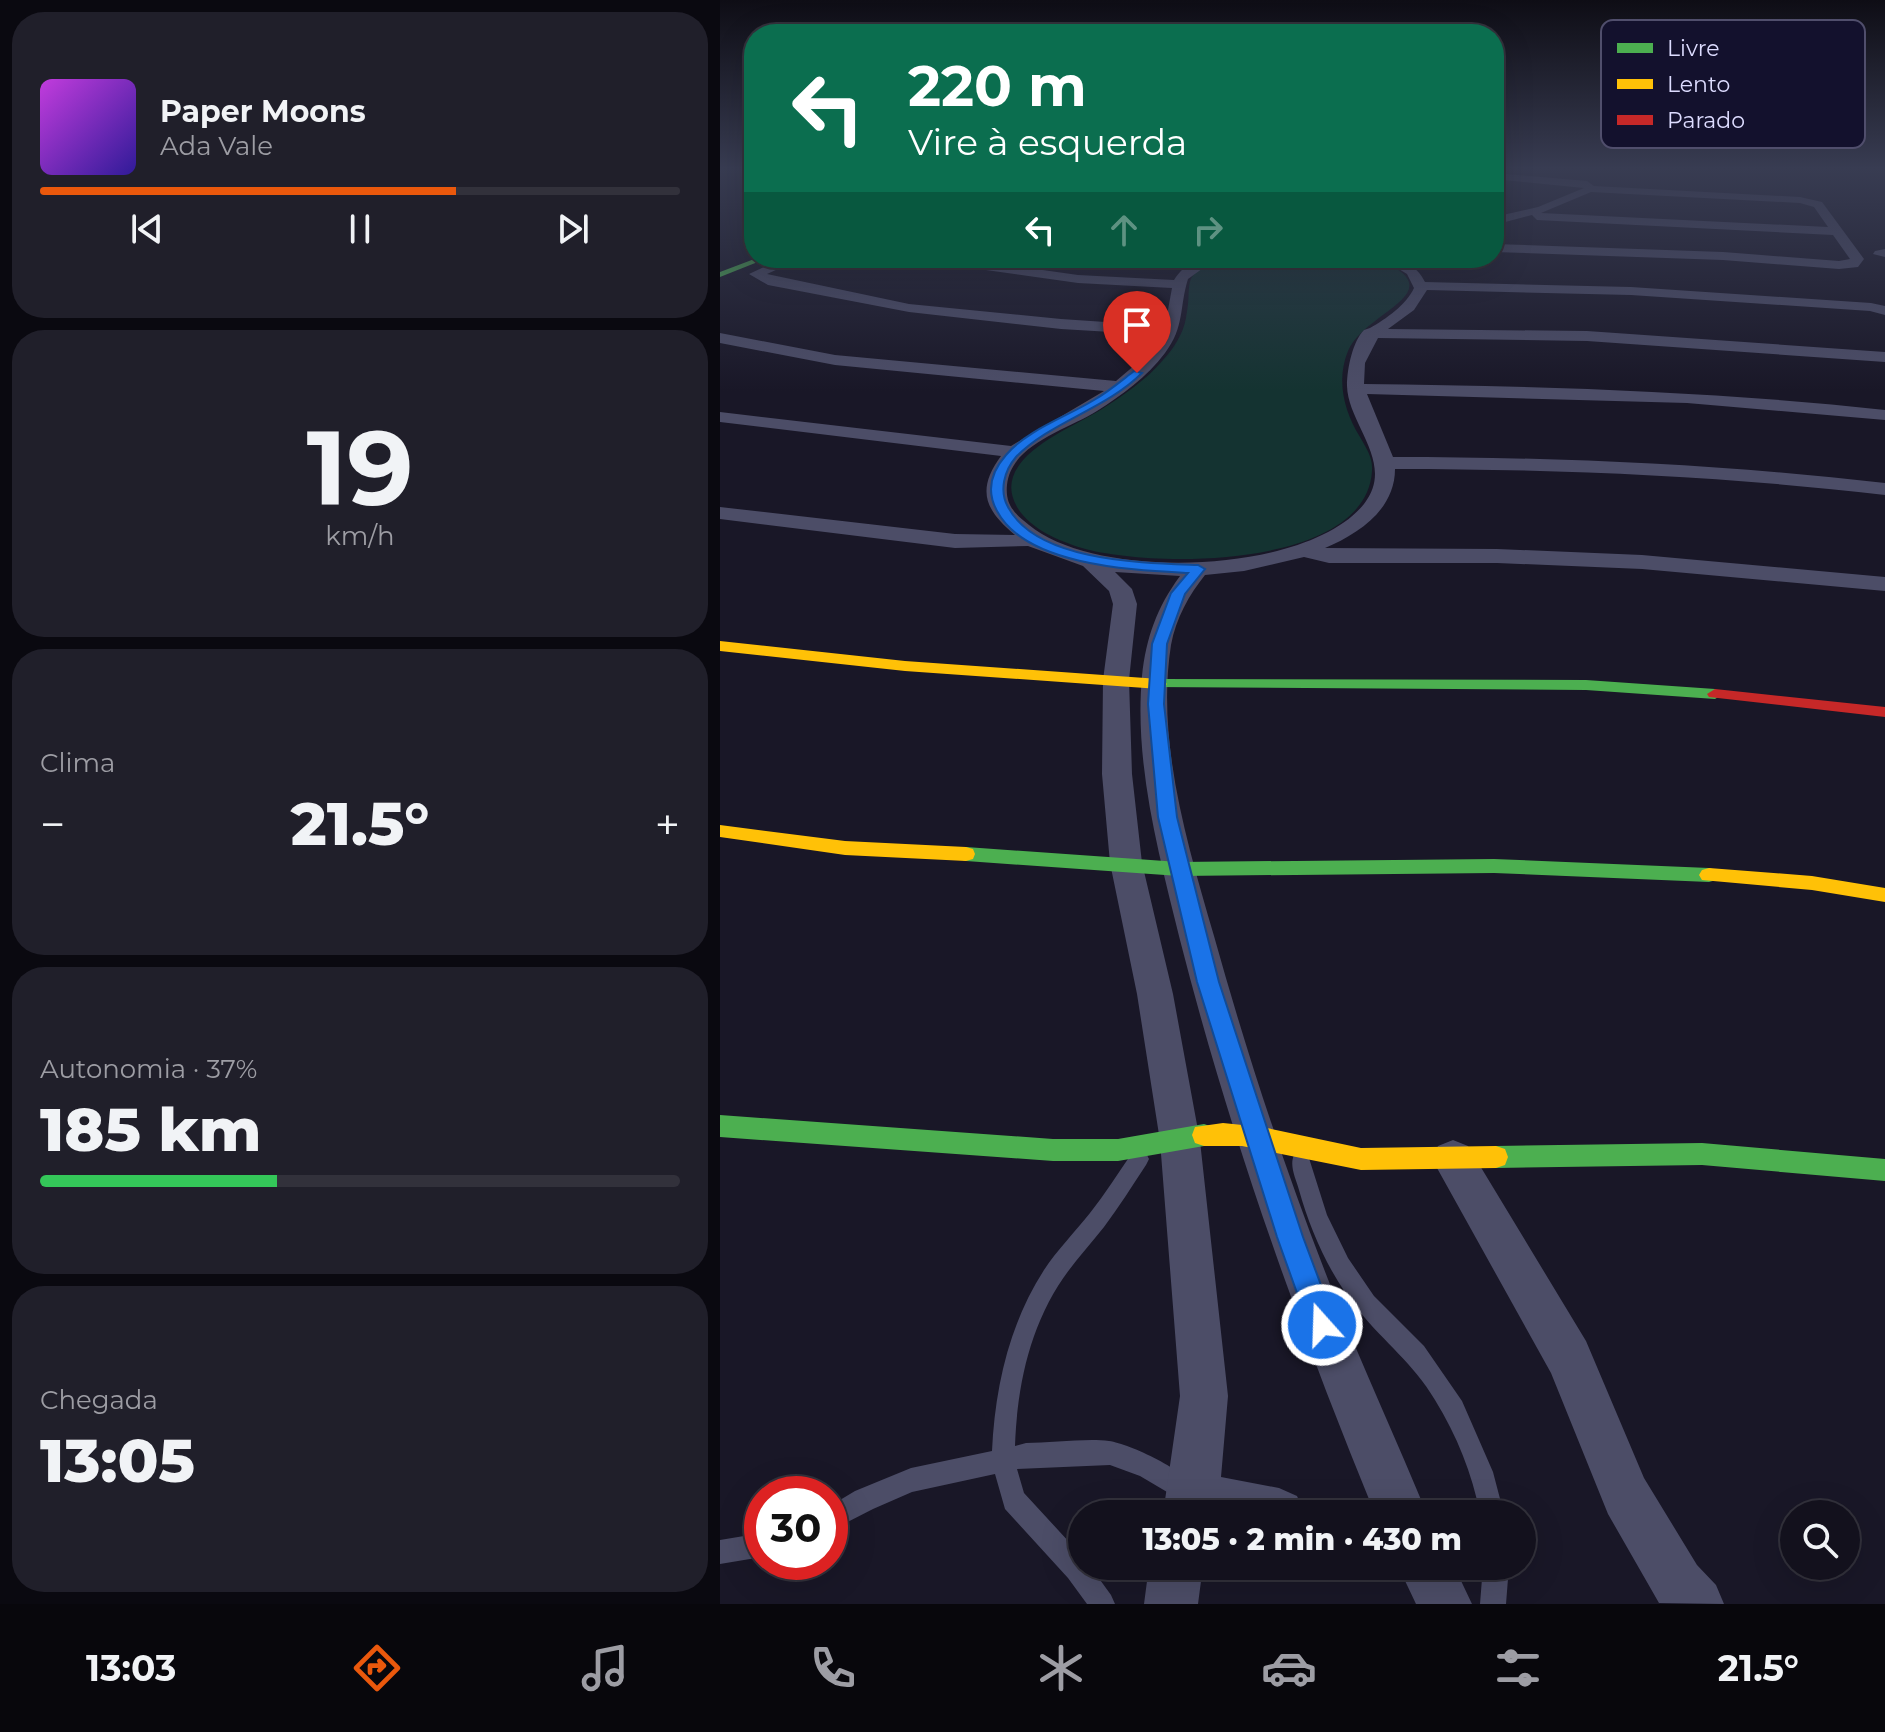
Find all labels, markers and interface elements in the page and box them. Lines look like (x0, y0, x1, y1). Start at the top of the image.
legend (1601, 20, 1865, 148)
text: Livre (1667, 35, 1720, 62)
text: 220 m (908, 52, 1087, 120)
icon: left (776, 56, 880, 160)
text: Lento (1667, 71, 1730, 98)
text: Paper Moons (160, 93, 366, 130)
text: Parado (1667, 107, 1745, 134)
text: Vire à esquerda (908, 120, 1187, 164)
text: Ada Vale (160, 130, 273, 162)
icon: previous (125, 207, 169, 251)
icon: pause (338, 207, 382, 251)
icon: next (551, 207, 595, 251)
icon: left (1018, 208, 1062, 252)
icon: ahead (1102, 208, 1146, 252)
icon: right (1186, 208, 1230, 252)
pin (1103, 291, 1171, 373)
icon: arrive (1115, 303, 1159, 347)
text: 19 (306, 404, 414, 531)
text: km/h (325, 520, 395, 552)
text: Clima (40, 747, 115, 779)
text: 21.5° (291, 787, 429, 860)
text: − (40, 797, 65, 851)
text: + (655, 797, 680, 851)
text: Autonomia · 37% (40, 1053, 257, 1085)
text: 185 km (40, 1093, 262, 1166)
position arrow (1280, 1283, 1364, 1367)
text: Chegada (40, 1384, 158, 1416)
text: 13:05 (40, 1424, 195, 1497)
speed limit sign: 30 (744, 1476, 848, 1580)
map controls (1780, 1500, 1860, 1580)
button: search (1780, 1500, 1860, 1580)
text: 13:05 · 2 min · 430 m (1142, 1521, 1462, 1558)
icon: directions (349, 1640, 405, 1696)
icon: music (577, 1640, 633, 1696)
icon: phone (805, 1640, 861, 1696)
icon: climate (1033, 1640, 1089, 1696)
icon: car (1261, 1640, 1317, 1696)
icon: filters (1490, 1640, 1546, 1696)
text: 13:03 (86, 1646, 176, 1690)
text: 21.5° (1718, 1646, 1799, 1690)

